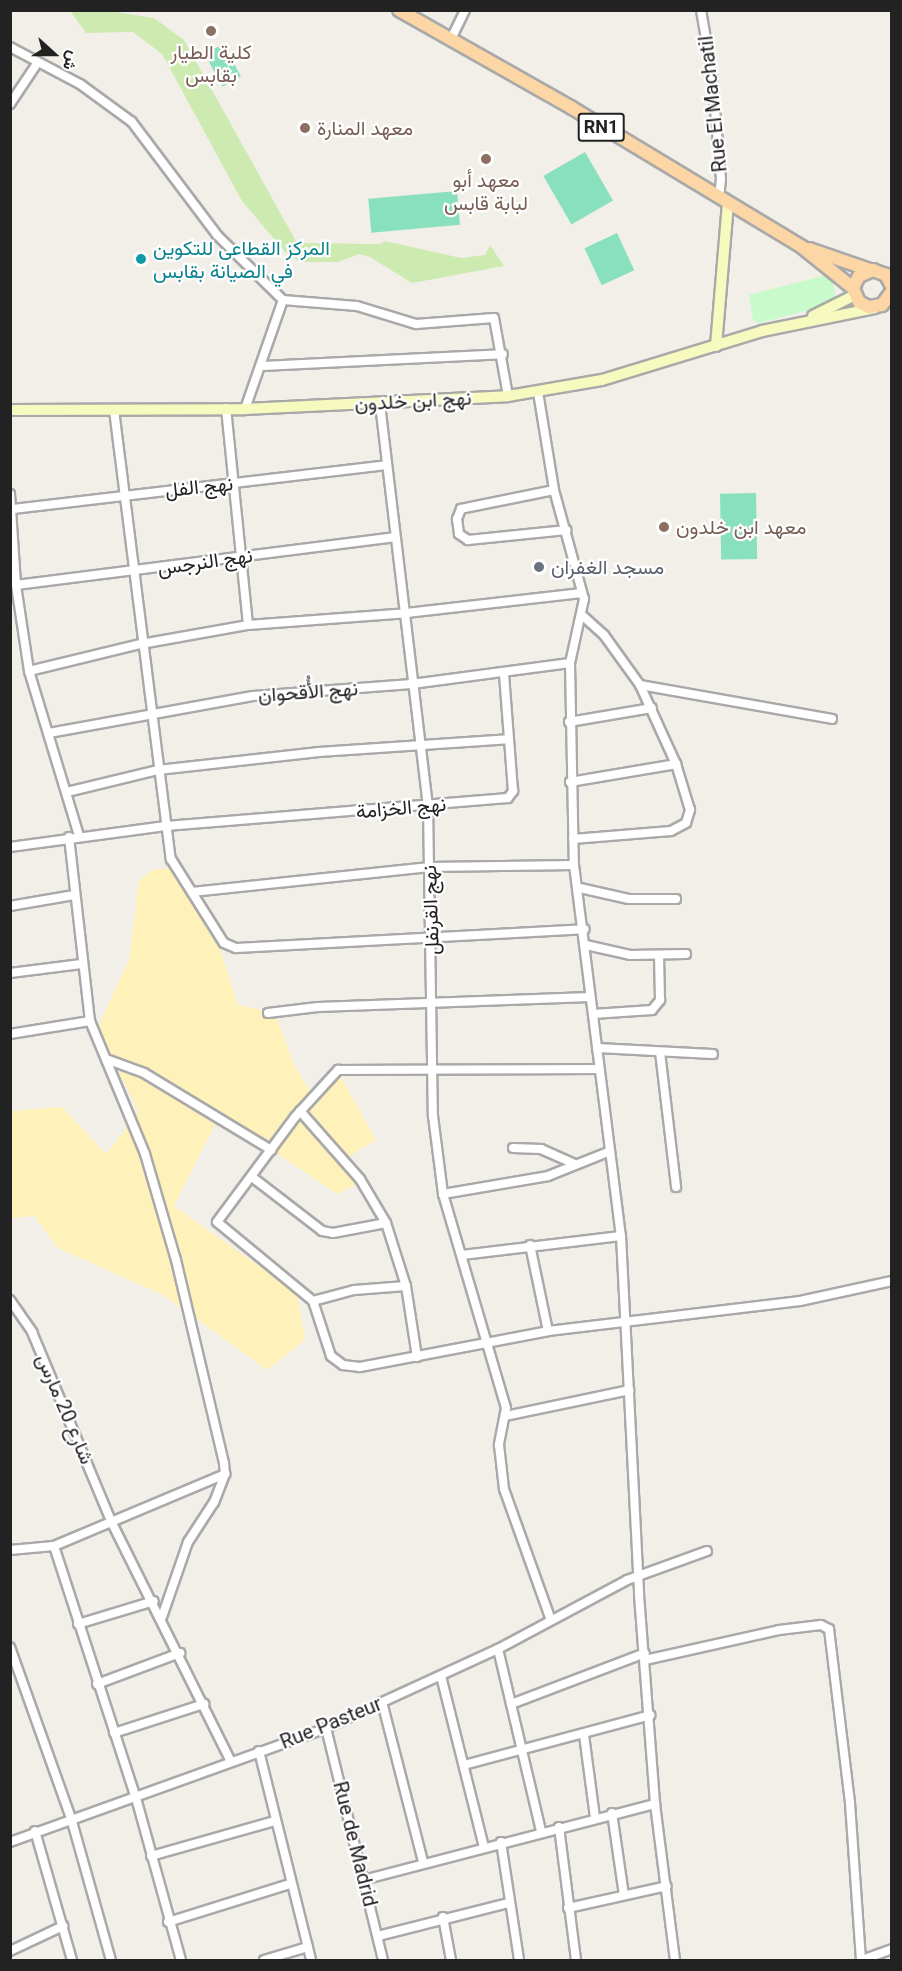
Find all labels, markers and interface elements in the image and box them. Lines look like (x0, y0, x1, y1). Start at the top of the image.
north arrow (24, 24, 84, 84)
marker: كلية الطيار بقابس (204, 24, 218, 38)
street label: Rue El Machatil (694, 35, 732, 173)
place label: كلية الطيار بقابس (170, 41, 252, 88)
text: ش (59, 48, 84, 73)
road number: RN1 (577, 112, 625, 142)
place label: معهد المنارة (317, 116, 413, 140)
marker: معهد المنارة (298, 121, 312, 135)
marker: معهد أبو لبابة قابس (479, 152, 493, 166)
place label: معهد أبو لبابة قابس (444, 168, 528, 215)
place label: المركز القطاعى للتكوين في الصيانة بقابس (153, 236, 330, 283)
marker: المركز القطاعى للتكوين في الصيانة بقابس (134, 252, 148, 266)
street label: نهج ابن خلدون (354, 386, 472, 416)
street label: نهج الفل (164, 472, 234, 502)
place label: معهد ابن خلدون (676, 515, 806, 539)
marker: معهد ابن خلدون (657, 520, 671, 534)
street label: نهج النرجس (156, 543, 254, 581)
place label: مسجد الغفران (551, 555, 664, 579)
marker: مسجد الغفران (532, 560, 546, 574)
street label: نهج الأُقحوان (257, 677, 359, 707)
street label: نهج الخزامة (355, 792, 447, 824)
street label: نهج القرنفل (417, 865, 445, 955)
street label: شارع 20 مارس (31, 1350, 99, 1468)
street label: Rue Pasteur (277, 1692, 385, 1754)
street label: Rue de Madrid (328, 1779, 382, 1909)

